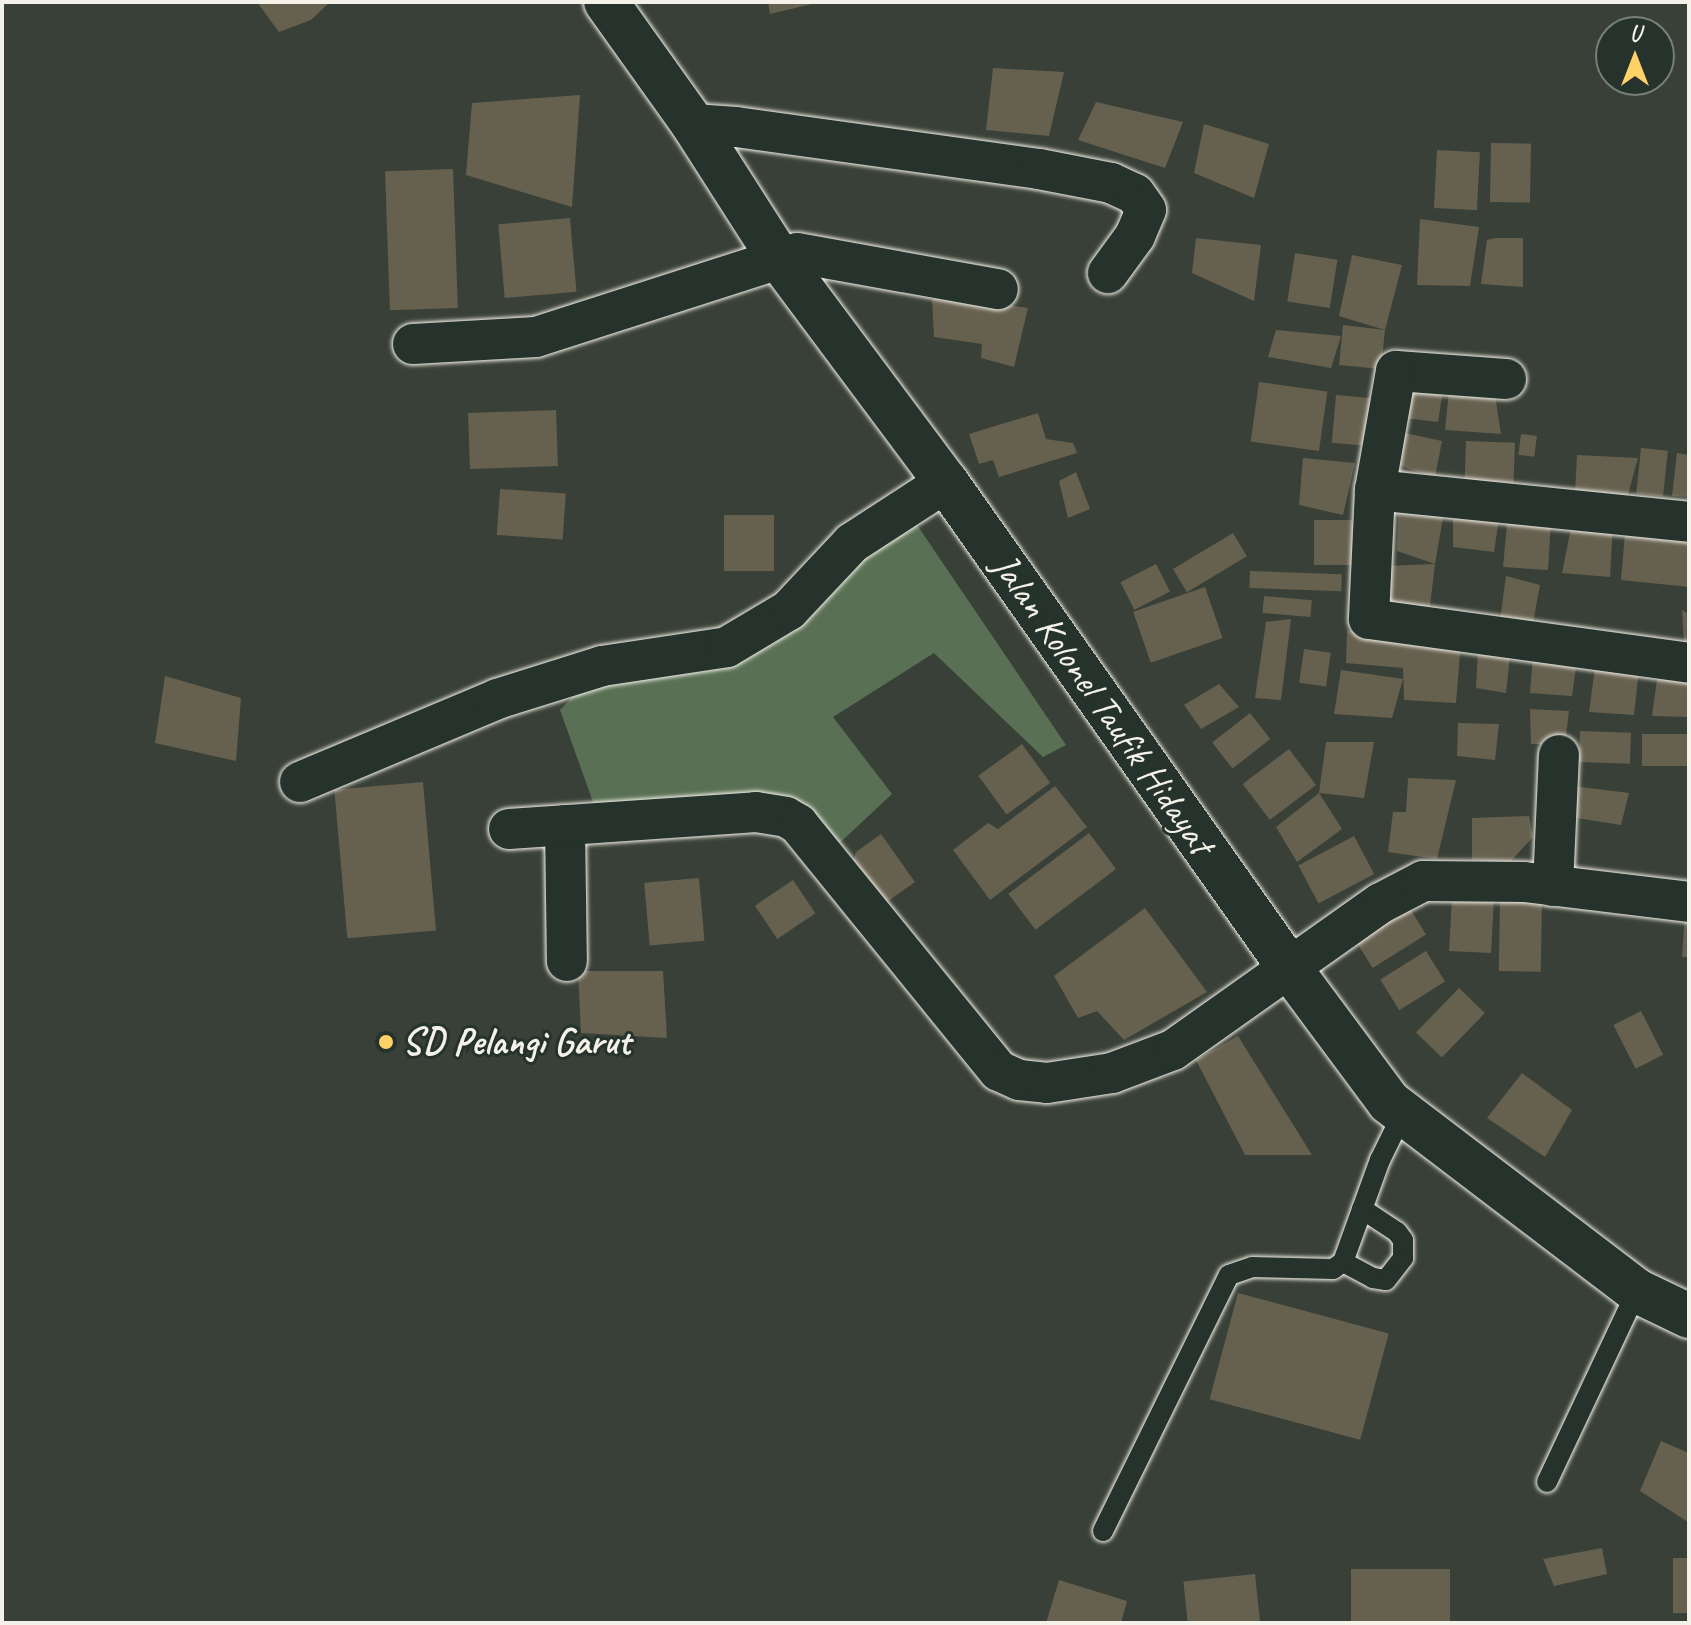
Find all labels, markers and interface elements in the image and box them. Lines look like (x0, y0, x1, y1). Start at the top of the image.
north arrow (1595, 16, 1675, 96)
text: U (1630, 20, 1640, 48)
street label: Jalan Kolonel Taufik Hidayat (982, 545, 1224, 863)
place label: SD Pelangi Garut (402, 1019, 629, 1065)
marker: SD Pelangi Garut (377, 1033, 395, 1051)

